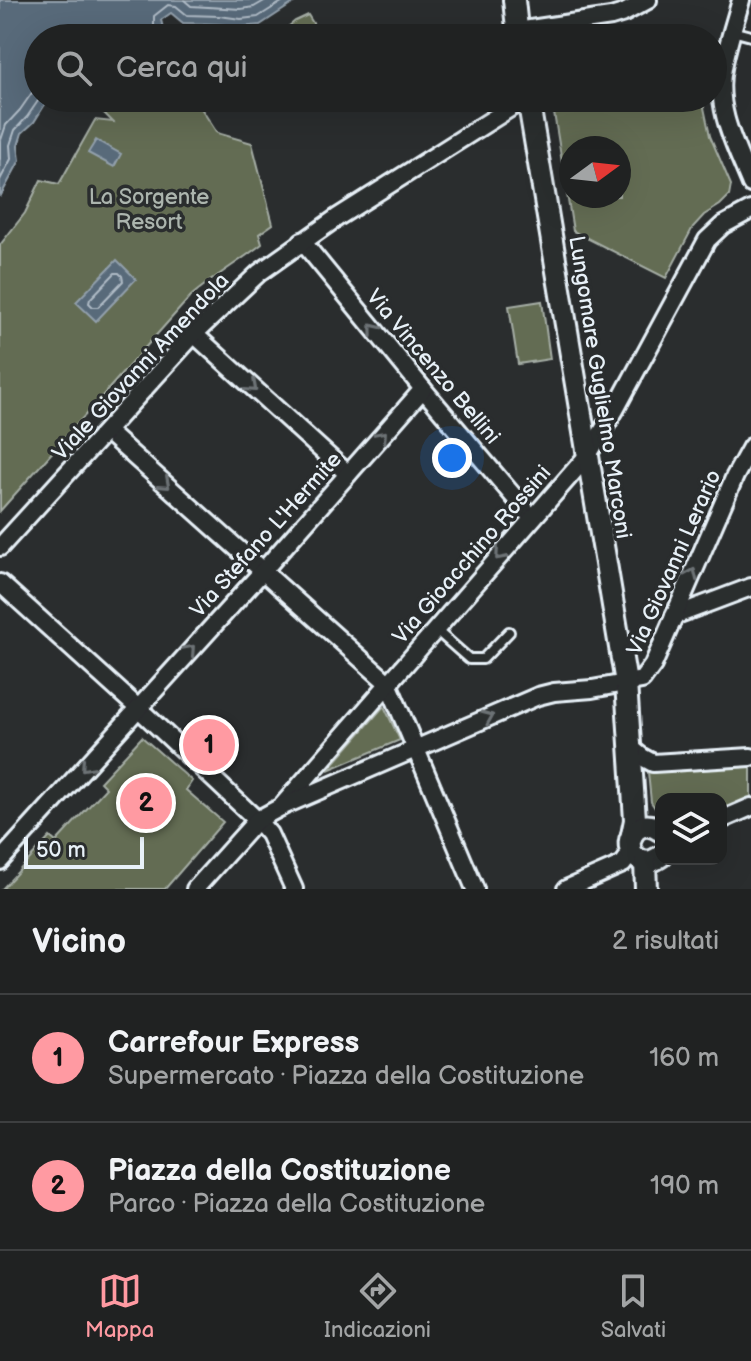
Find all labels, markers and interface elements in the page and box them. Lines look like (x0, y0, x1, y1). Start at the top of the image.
search box (24, 24, 727, 112)
icon: search (52, 46, 96, 90)
text: Cerca qui (116, 50, 248, 86)
north arrow (559, 136, 631, 208)
park label: La Sorgente Resort (89, 184, 209, 236)
street label: Lungomare Guglielmo Marconi (562, 234, 637, 541)
street label: Viale Giovanni Amendola (47, 267, 235, 467)
street label: Via Vincenzo Bellini (360, 284, 506, 450)
one-way arrow (369, 324, 384, 338)
one-way arrow (243, 377, 257, 392)
one-way arrow (372, 430, 387, 445)
your location (432, 438, 472, 478)
street label: Via Stefano L'Hermite (185, 447, 348, 623)
street label: Via Gioacchino Rossini (387, 460, 557, 650)
street label: Via Giovanni Lerario (621, 466, 727, 660)
one-way arrow (156, 475, 170, 490)
one-way arrow (495, 546, 510, 561)
one-way arrow (683, 568, 699, 582)
one-way arrow (181, 645, 195, 660)
one-way arrow (480, 711, 494, 727)
pin: 1 (183, 715, 235, 775)
one-way arrow (81, 757, 95, 772)
pin: 2 (120, 773, 172, 833)
map controls (655, 793, 727, 865)
button: layers (655, 793, 727, 865)
scale bar (24, 833, 144, 869)
text: 50 m (36, 837, 86, 864)
text: Vicino (32, 921, 126, 962)
text: 2 risultati (612, 926, 719, 957)
text: Carrefour Express (108, 1025, 359, 1061)
text: 1 (53, 1043, 63, 1074)
text: 160 m (649, 1043, 719, 1074)
text: Supermercato · Piazza della Costituzione (108, 1061, 584, 1092)
text: Piazza della Costituzione (108, 1153, 451, 1189)
text: 2 (50, 1171, 66, 1202)
text: 190 m (650, 1171, 719, 1202)
text: Parco · Piazza della Costituzione (108, 1189, 485, 1220)
tab: Mappa (85, 1269, 154, 1344)
tab: Indicazioni (324, 1269, 431, 1344)
tab: Salvati (601, 1269, 666, 1344)

